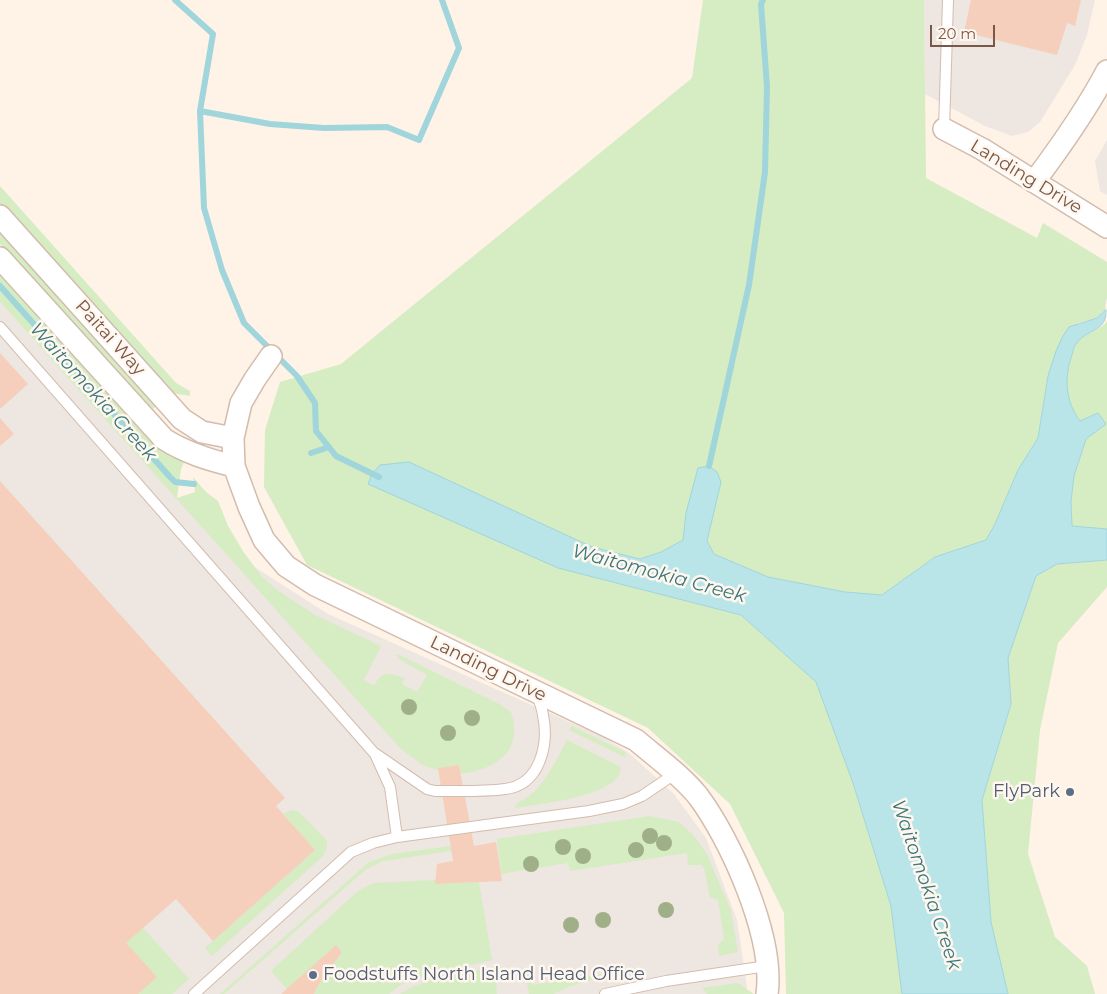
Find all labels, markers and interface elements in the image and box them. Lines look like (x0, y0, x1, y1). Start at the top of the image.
scale bar (932, 15, 997, 47)
text: 20 m (938, 24, 976, 43)
street label: Landing Drive (966, 135, 1086, 219)
street label: Paitai Way (70, 296, 150, 380)
water label: Waitomokia Creek (25, 318, 161, 466)
water label: Waitomokia Creek (570, 540, 748, 608)
street label: Landing Drive (426, 632, 550, 706)
place label: FlyPark (993, 781, 1060, 803)
marker: FlyPark (1064, 786, 1076, 798)
water label: Waitomokia Creek (886, 797, 966, 973)
place label: Foodstuffs North Island Head Office (323, 964, 645, 986)
marker: Foodstuffs North Island Head Office (307, 969, 319, 981)

